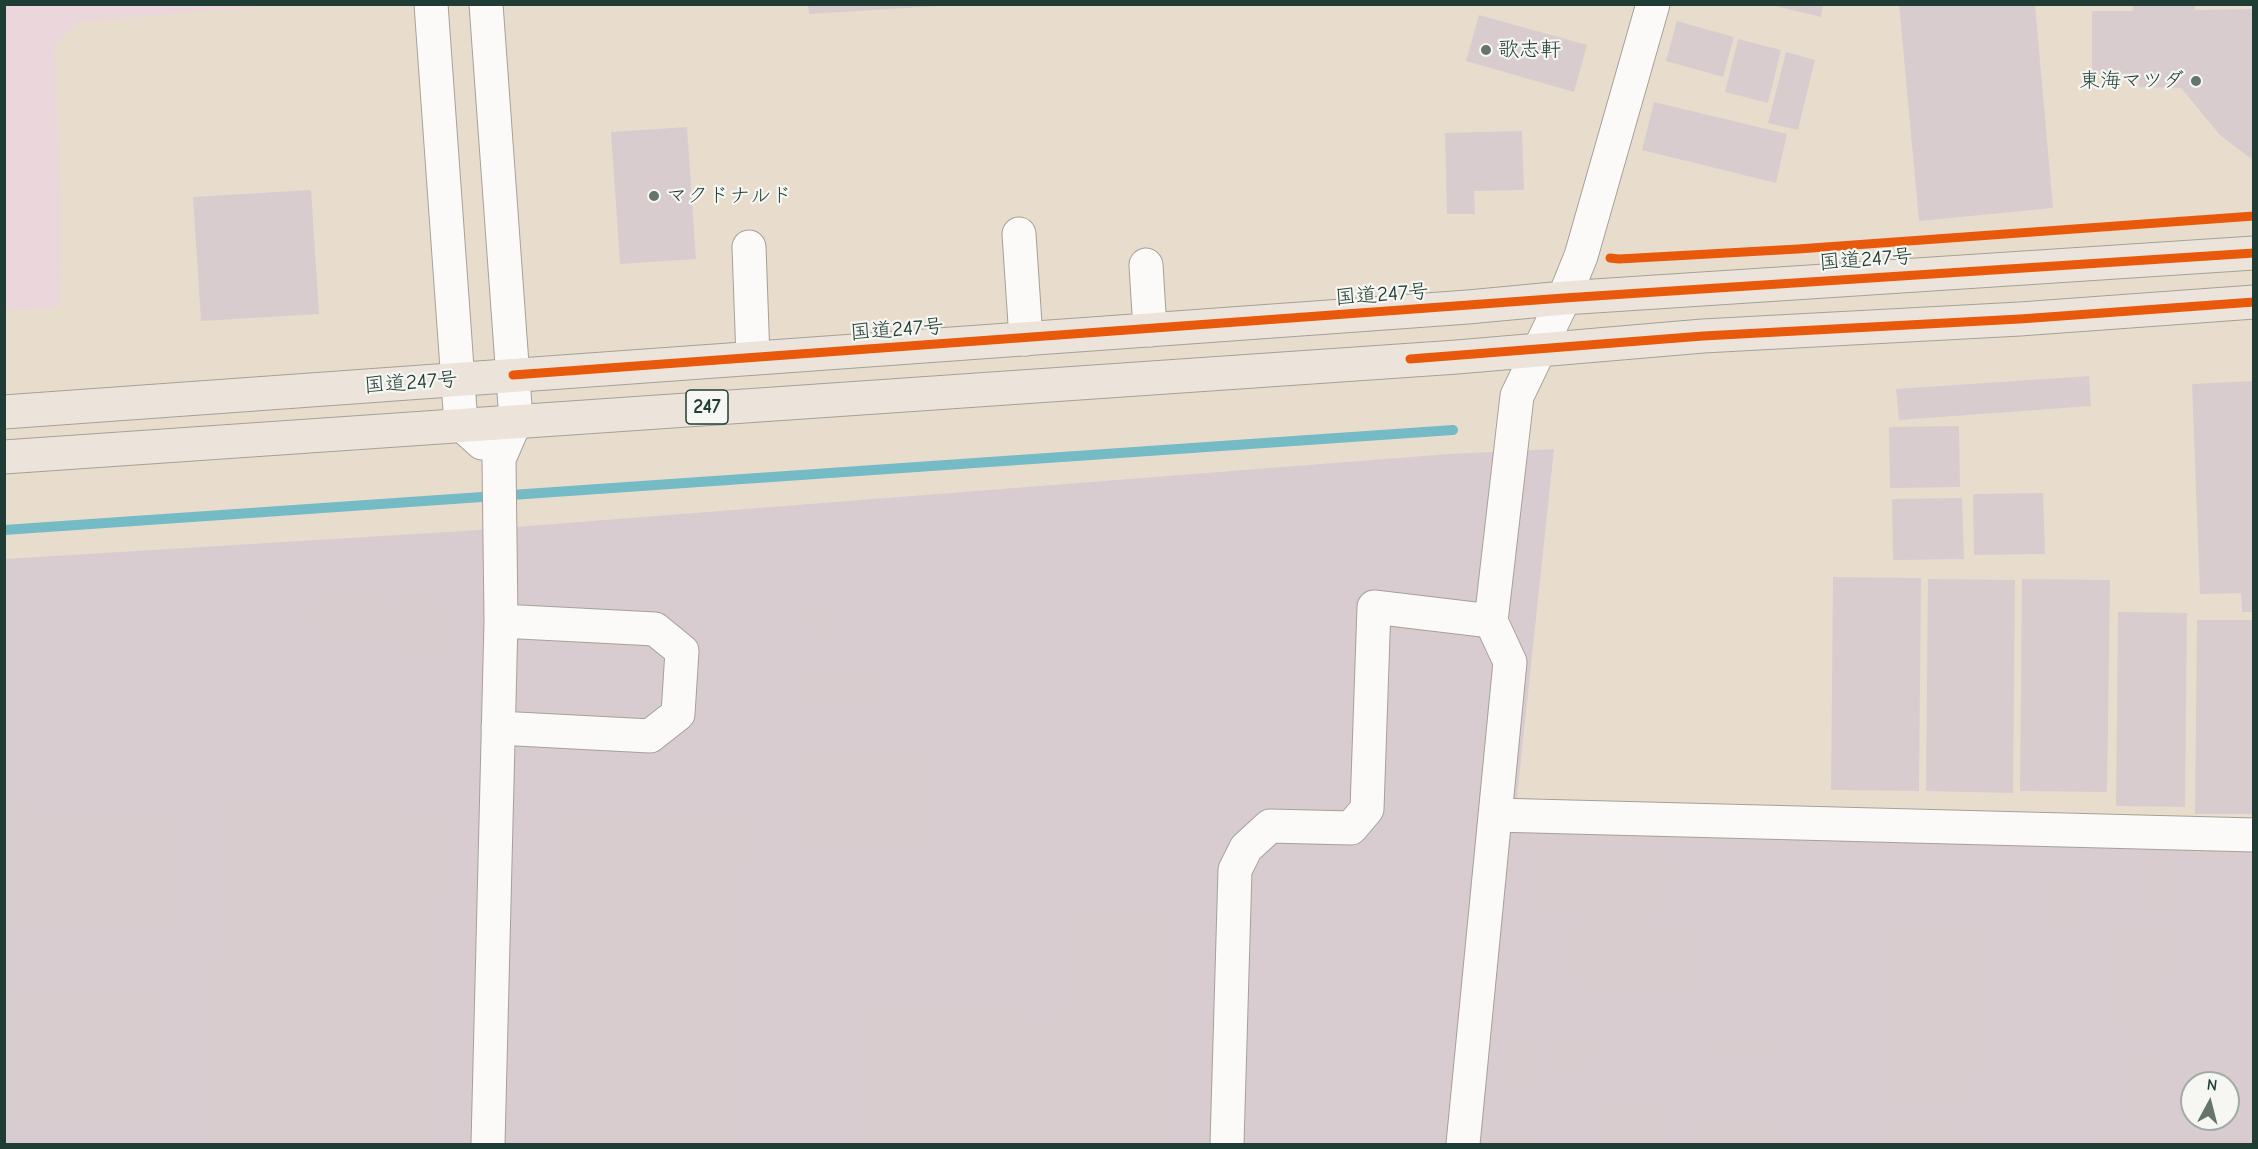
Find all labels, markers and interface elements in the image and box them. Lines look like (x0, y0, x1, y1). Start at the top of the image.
place label: 歌志軒 (1498, 37, 1561, 63)
marker: 歌志軒 (1479, 43, 1493, 57)
place label: 東海マツダ (2079, 68, 2184, 94)
marker: 東海マツダ (2189, 74, 2203, 88)
place label: マクドナルド (666, 183, 792, 209)
marker: マクドナルド (647, 189, 661, 203)
street label: 国道247号 (1818, 244, 1914, 276)
street label: 国道247号 (1334, 279, 1430, 311)
street label: 国道247号 (849, 314, 945, 346)
street label: 国道247号 (363, 367, 459, 399)
road number: 247 (686, 390, 728, 424)
north arrow (2180, 1071, 2240, 1131)
text: N (2206, 1076, 2218, 1095)

